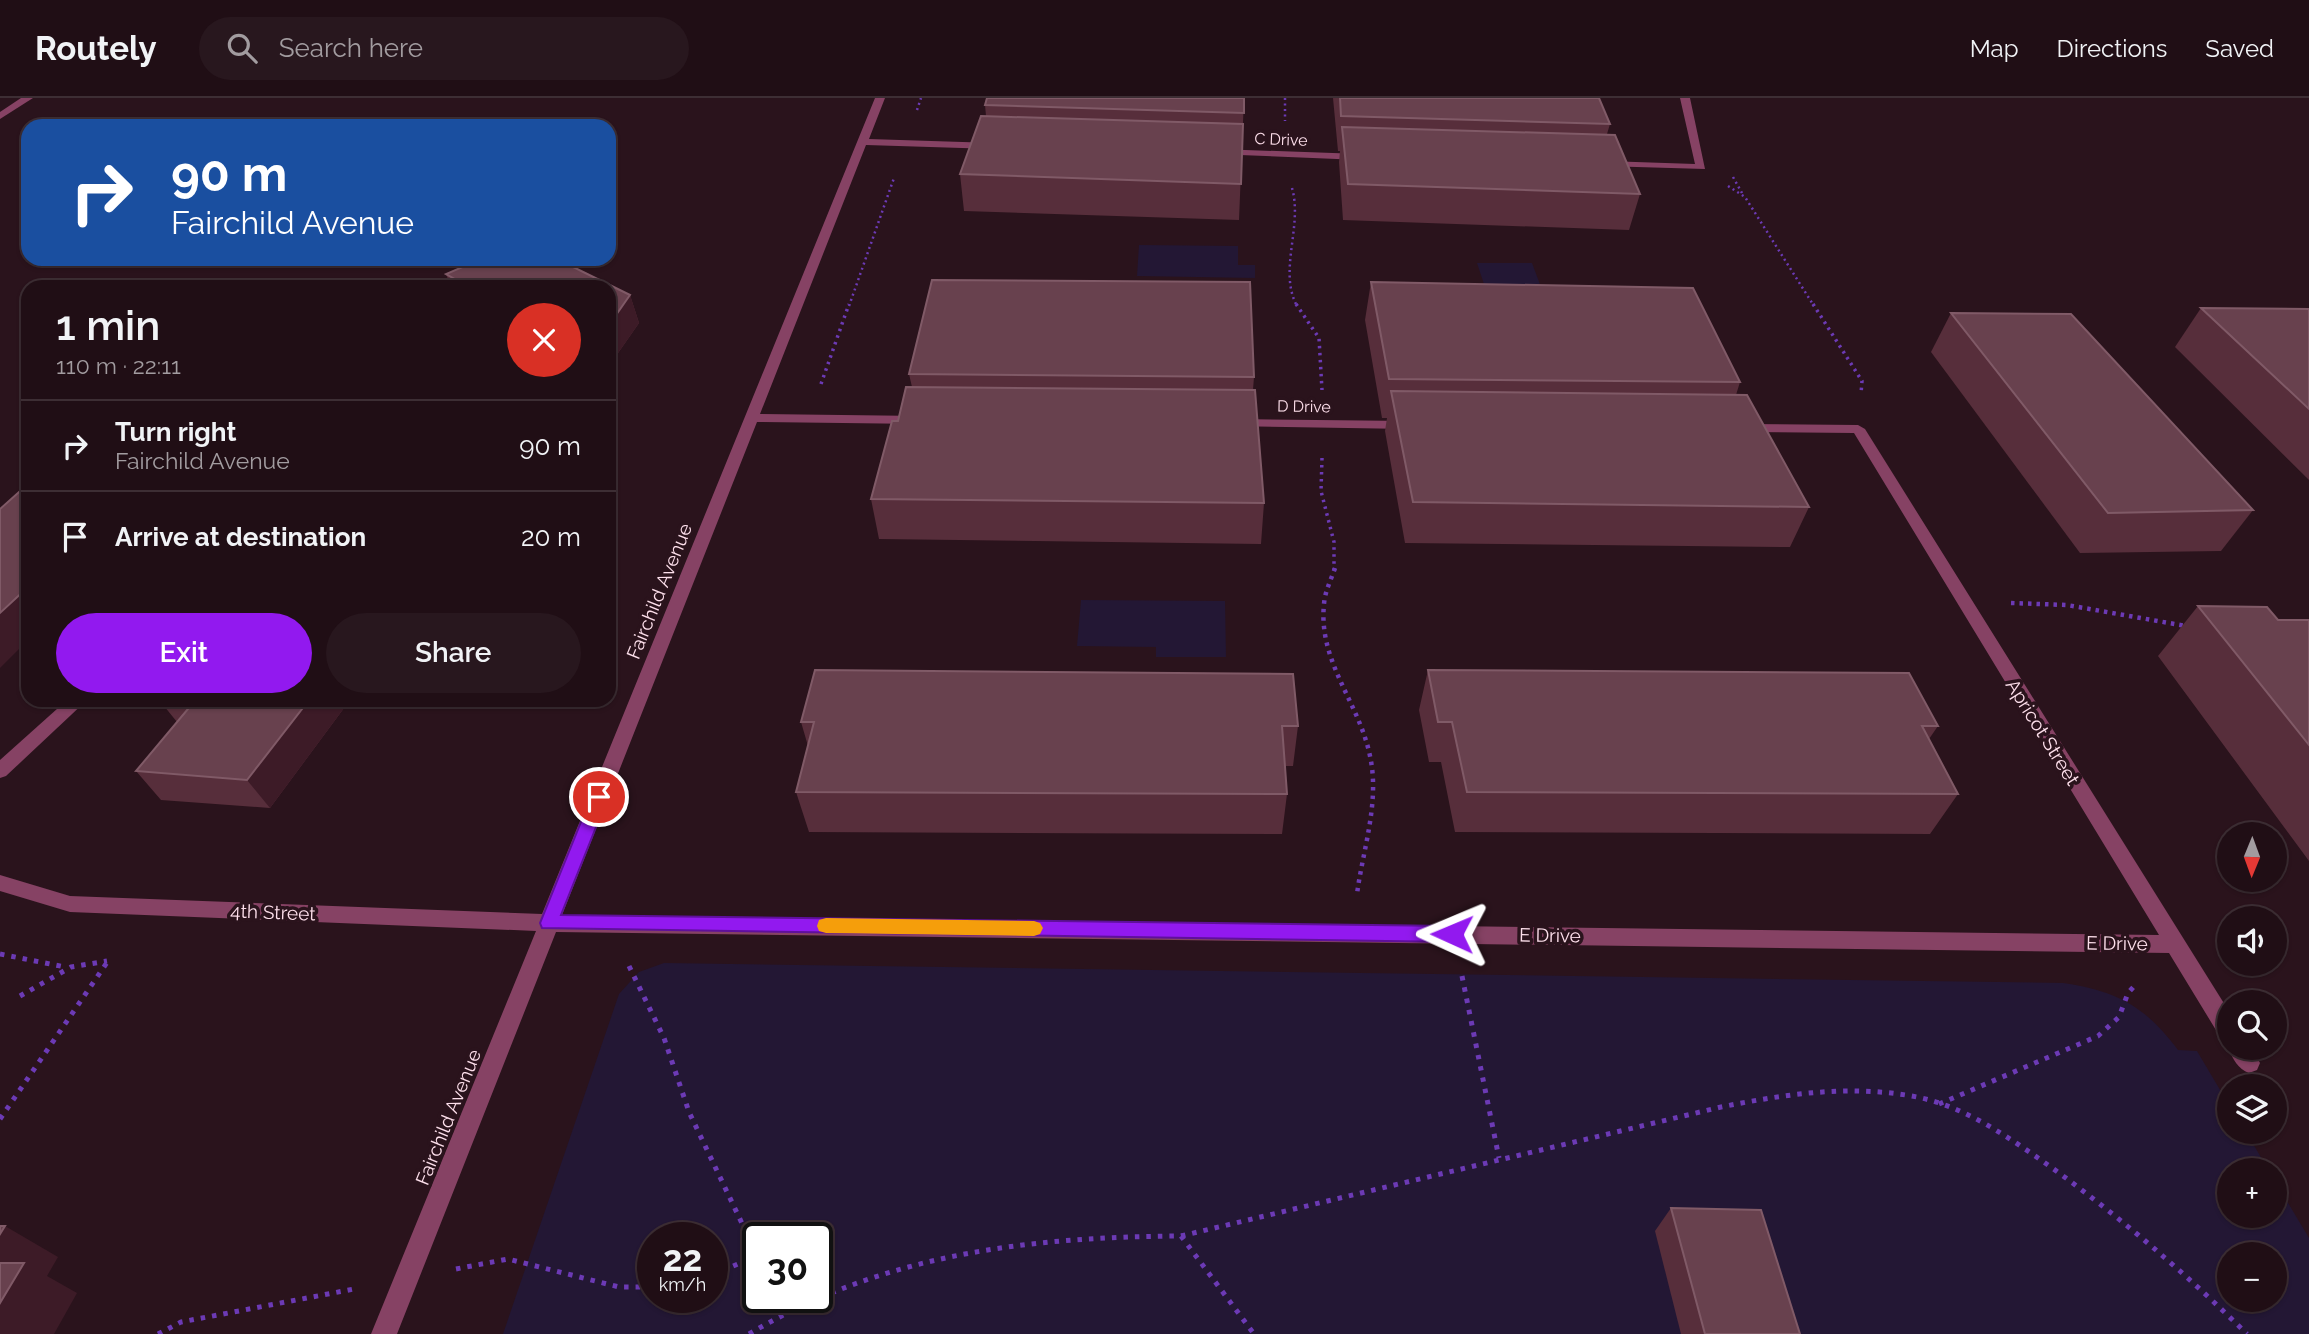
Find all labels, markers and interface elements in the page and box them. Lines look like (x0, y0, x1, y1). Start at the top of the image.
search box (199, 17, 689, 80)
text: Routely (35, 29, 157, 68)
icon: search (223, 29, 261, 67)
text: Search here (279, 33, 423, 63)
text: Map (1970, 34, 2019, 63)
text: Directions (2057, 34, 2167, 63)
text: Saved (2205, 34, 2274, 63)
street label: C Drive (1254, 129, 1308, 150)
text: 90 m (171, 145, 287, 202)
icon: right (56, 147, 147, 238)
text: Fairchild Avenue (171, 204, 414, 241)
text: 1 min (56, 301, 160, 350)
button: close (507, 303, 581, 377)
text: 110 m · 22:11 (56, 352, 181, 379)
street label: D Drive (1277, 397, 1331, 416)
text: Turn right (115, 417, 236, 447)
icon: right (56, 427, 94, 465)
text: 90 m (519, 431, 581, 461)
text: Fairchild Avenue (115, 447, 290, 474)
icon: arrive (56, 518, 94, 556)
street label: Fairchild Avenue (622, 520, 696, 662)
text: Arrive at destination (115, 522, 366, 552)
text: 20 m (521, 522, 581, 552)
button: Exit (56, 613, 312, 693)
button: Share (326, 613, 581, 693)
street label: Apricot Street (2002, 675, 2085, 790)
pin (569, 767, 629, 827)
icon: arrive (580, 778, 618, 816)
north arrow (2217, 822, 2287, 892)
map controls (2217, 822, 2287, 1312)
position arrow (1415, 897, 1489, 971)
street label: 4th Street (230, 900, 317, 925)
button: sound (2217, 906, 2287, 976)
street label: E Drive (1519, 923, 1581, 947)
street label: E Drive (2086, 931, 2148, 955)
button: search (2217, 990, 2287, 1060)
street label: Fairchild Avenue (411, 1046, 485, 1188)
button: layers (2217, 1074, 2287, 1144)
button: + (2217, 1158, 2287, 1228)
speed limit sign: 30 (742, 1222, 833, 1313)
text: 22 (663, 1238, 702, 1279)
button: − (2217, 1242, 2287, 1312)
text: km/h (659, 1274, 706, 1295)

